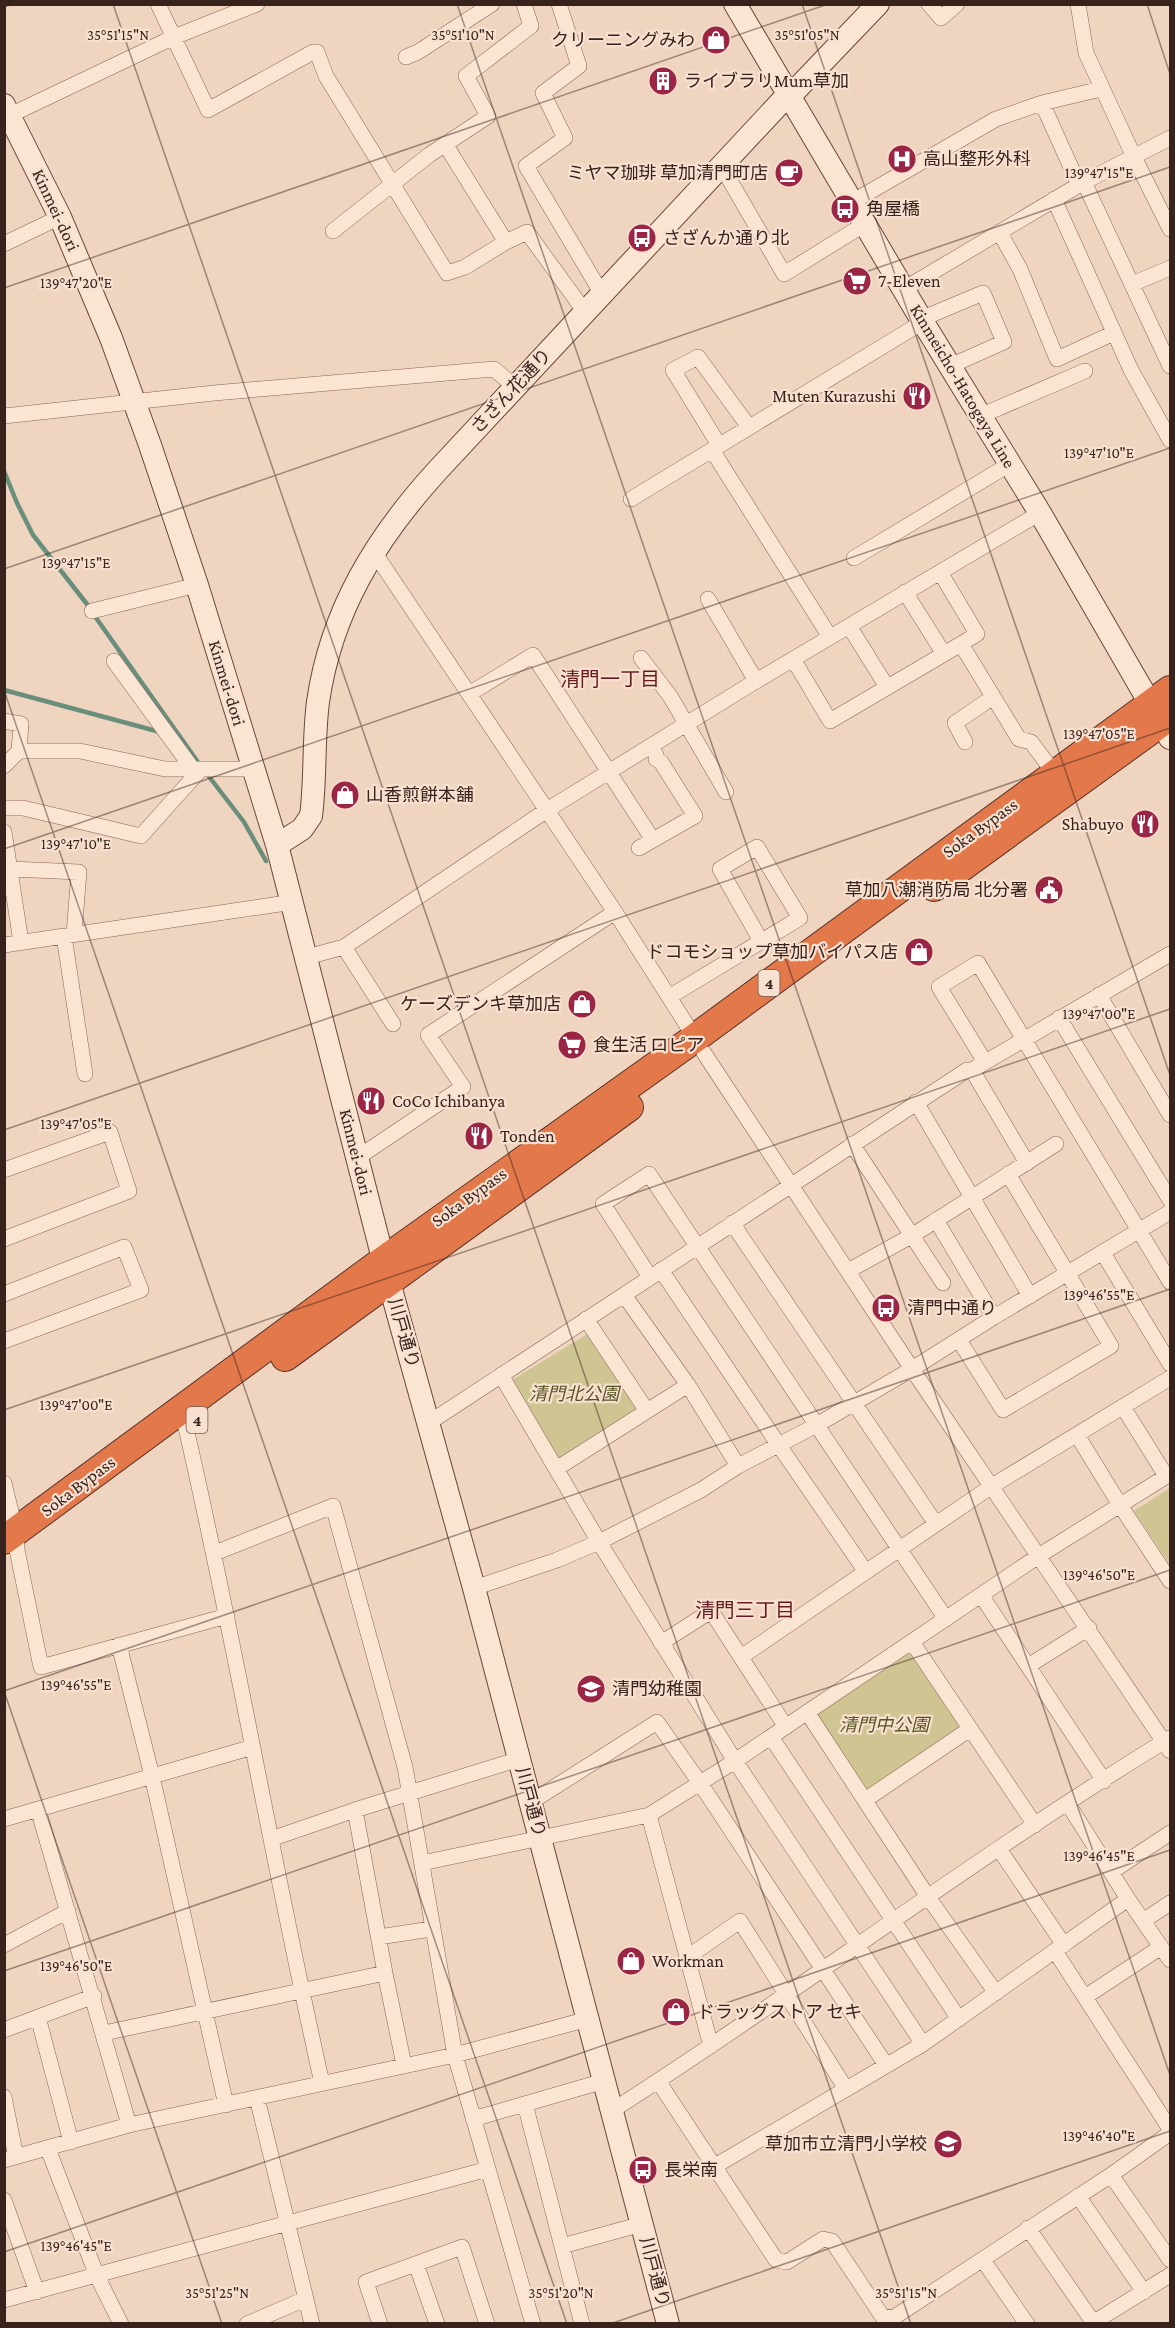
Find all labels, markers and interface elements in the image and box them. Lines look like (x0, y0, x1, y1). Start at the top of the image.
shop icon: クリーニングみわ (700, 24, 732, 56)
text: 35°51'15"N (87, 27, 149, 43)
text: 35°51'10"N (431, 27, 495, 43)
text: 35°51'05"N (774, 27, 840, 43)
place label: クリーニングみわ (551, 30, 695, 50)
building icon: ライブラリMum草加 (647, 65, 679, 97)
place label: ライブラリMum草加 (684, 71, 849, 91)
hospital icon: 高山整形外科 (886, 143, 918, 175)
place label: 高山整形外科 (923, 149, 1031, 169)
cafe icon: ミヤマ珈琲 草加清門町店 (773, 157, 805, 189)
place label: ミヤマ珈琲 草加清門町店 (567, 163, 768, 183)
text: 139°47'15"E (1065, 165, 1133, 181)
street label: Kinmei-dori (28, 166, 84, 254)
bus stop icon: 角屋橋 (829, 193, 861, 225)
place label: 角屋橋 (866, 199, 920, 219)
bus stop icon: さざんか通り北 (626, 222, 658, 254)
place label: さざんか通り北 (663, 228, 789, 248)
supermarket icon: 7-Eleven (841, 265, 873, 297)
place label: 7-Eleven (878, 271, 941, 291)
text: 139°47'20"E (40, 275, 112, 291)
street label: Kinmeicho-Hatogaya Line (906, 300, 1020, 472)
street label: さざん花通り (467, 345, 555, 437)
restaurant icon: Muten Kurazushi (901, 380, 933, 412)
place label: Muten Kurazushi (772, 386, 896, 406)
text: 139°47'10"E (1064, 445, 1134, 461)
text: 139°47'15"E (42, 555, 110, 571)
street label: Kinmei-dori (205, 638, 250, 728)
district label: 清門一丁目 (560, 668, 660, 690)
text: 139°47'05"E (1063, 726, 1135, 742)
shop icon: 山香煎餅本舗 (329, 779, 361, 811)
place label: 山香煎餅本舗 (366, 785, 474, 805)
street label: Soka Bypass (939, 794, 1021, 862)
restaurant icon: Shabuyo (1129, 808, 1161, 840)
place label: Shabuyo (1062, 814, 1124, 834)
text: 139°47'10"E (41, 836, 111, 852)
public building icon: 草加八潮消防局 北分署 (1033, 874, 1065, 906)
place label: 草加八潮消防局 北分署 (845, 880, 1028, 900)
shop icon: ドコモショップ草加バイパス店 (903, 936, 935, 968)
place label: ドコモショップ草加バイパス店 (646, 942, 898, 962)
road number: 4 (758, 970, 780, 996)
shop icon: ケーズデンキ草加店 (566, 988, 598, 1020)
place label: ケーズデンキ草加店 (400, 994, 561, 1014)
text: 139°47'00"E (1063, 1006, 1135, 1022)
supermarket icon: 食生活 ロピア (556, 1029, 588, 1061)
place label: 食生活 ロピア (593, 1035, 704, 1055)
restaurant icon: CoCo Ichibanya (355, 1085, 387, 1117)
place label: CoCo Ichibanya (392, 1091, 505, 1111)
street label: Kinmei-dori (336, 1107, 376, 1197)
text: 139°47'05"E (40, 1116, 112, 1132)
restaurant icon: Tonden (463, 1120, 495, 1152)
place label: Tonden (500, 1126, 555, 1146)
street label: Soka Bypass (428, 1163, 510, 1231)
text: 139°46'55"E (1064, 1287, 1134, 1303)
bus stop icon: 清門中通り (870, 1292, 902, 1324)
street label: 川戸通り (384, 1296, 424, 1370)
place label: 清門中通り (907, 1298, 997, 1318)
park label: 清門北公園 (529, 1384, 622, 1404)
text: 139°47'00"E (40, 1397, 112, 1413)
road number: 4 (186, 1407, 208, 1433)
street label: Soka Bypass (37, 1452, 119, 1520)
text: 139°46'50"E (1063, 1567, 1135, 1583)
district label: 清門三丁目 (695, 1599, 795, 1621)
school or university icon: 清門幼稚園 (575, 1673, 607, 1705)
text: 139°46'55"E (41, 1677, 111, 1693)
place label: 清門幼稚園 (612, 1679, 702, 1699)
park label: 清門中公園 (839, 1715, 932, 1735)
street label: 川戸通り (512, 1765, 550, 1839)
text: 139°46'45"E (1063, 1848, 1135, 1864)
shop icon: Workman (615, 1945, 647, 1977)
place label: Workman (652, 1951, 724, 1971)
text: 139°46'50"E (40, 1958, 112, 1974)
shop icon: ドラッグストア セキ (660, 1996, 692, 2028)
place label: ドラッグストア セキ (697, 2002, 862, 2022)
school or university icon: 草加市立清門小学校 (932, 2128, 964, 2160)
text: 139°46'40"E (1063, 2128, 1135, 2144)
place label: 草加市立清門小学校 (765, 2134, 927, 2154)
bus stop icon: 長栄南 (627, 2154, 659, 2186)
place label: 長栄南 (664, 2160, 718, 2180)
street label: 川戸通り (636, 2235, 674, 2309)
text: 139°46'45"E (40, 2238, 112, 2254)
text: 35°51'25"N (185, 2285, 249, 2301)
text: 35°51'20"N (528, 2285, 594, 2301)
text: 35°51'15"N (875, 2285, 937, 2301)

